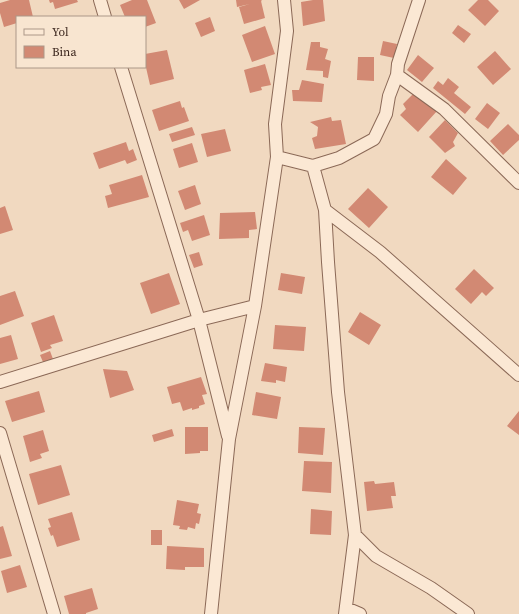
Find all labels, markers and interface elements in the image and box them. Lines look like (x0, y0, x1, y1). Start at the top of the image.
legend (16, 16, 146, 68)
text: Yol (52, 24, 69, 40)
text: Bina (52, 44, 77, 60)

